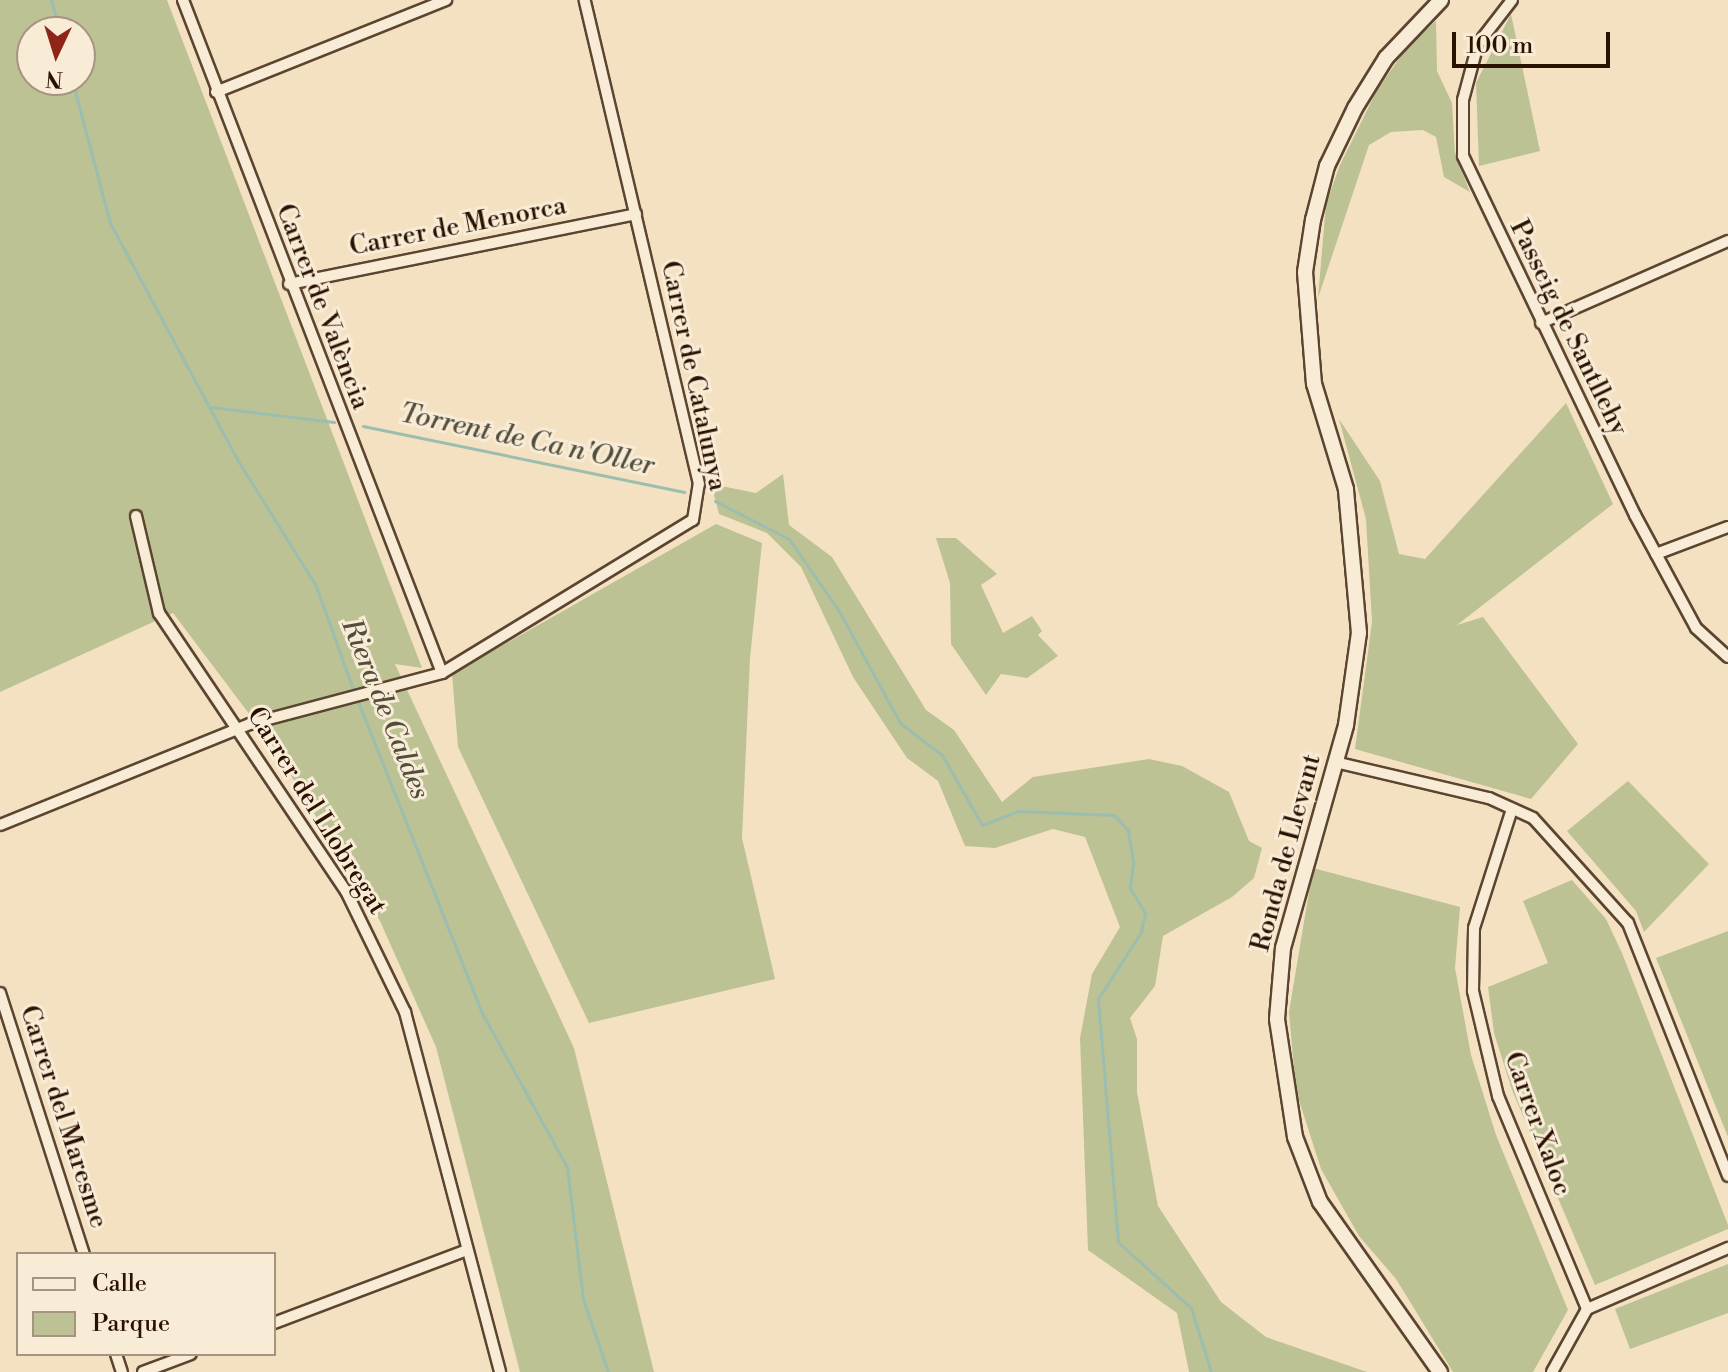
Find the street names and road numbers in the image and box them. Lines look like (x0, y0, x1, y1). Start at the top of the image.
street label: Carrer de Menorca (347, 191, 569, 263)
street label: Carrer de València (268, 200, 376, 414)
street label: Passeig de Santllehy (1502, 215, 1634, 441)
street label: Carrer de Catalunya (653, 258, 733, 494)
street label: Carrer del Llobregat (240, 701, 392, 921)
street label: Ronda de Llevant (1246, 751, 1328, 955)
street label: Carrer del Maresme (12, 1002, 114, 1232)
street label: Carrer Xaloc (1497, 1048, 1577, 1200)

